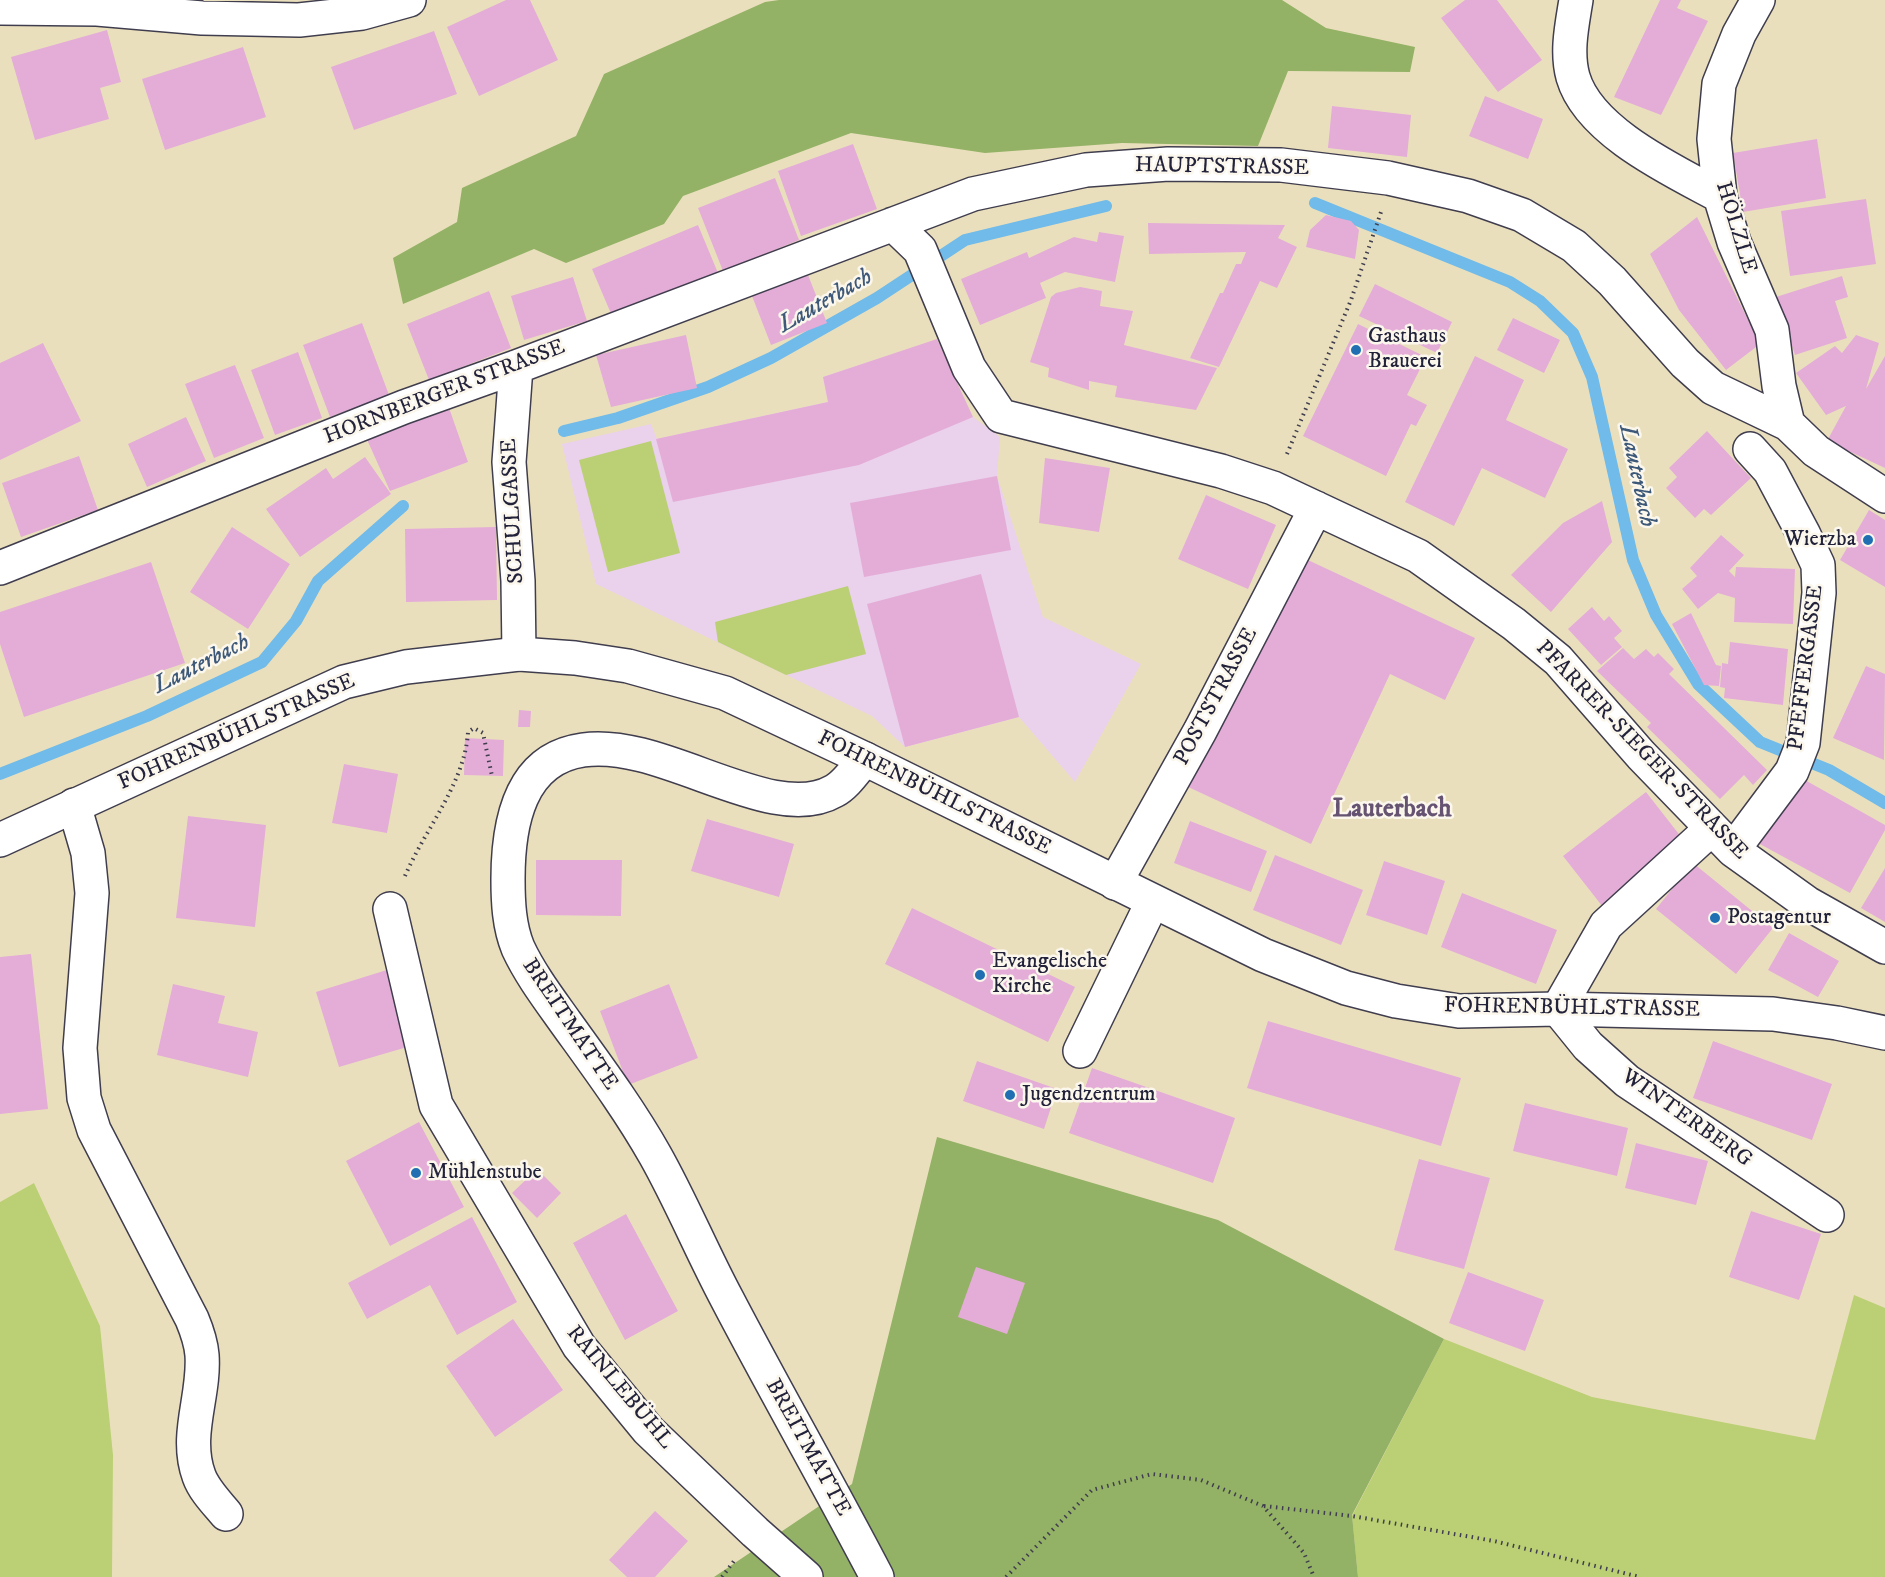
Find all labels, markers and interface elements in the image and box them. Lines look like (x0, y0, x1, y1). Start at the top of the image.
street label: HAUPTSTRASSE (1135, 153, 1309, 183)
street label: HÖLZLE (1708, 179, 1762, 277)
water label: Lauterbach (774, 264, 878, 340)
place label: Gasthaus Brauerei (1368, 324, 1446, 376)
street label: HORNBERGER STRASSE (321, 335, 569, 451)
marker: Gasthaus Brauerei (1349, 343, 1363, 357)
water label: Lauterbach (1611, 422, 1661, 530)
street label: SCHULGASSE (497, 438, 531, 584)
place label: Wierzba (1784, 527, 1856, 553)
marker: Wierzba (1861, 533, 1875, 547)
street label: PFEFFERGASSE (1784, 584, 1830, 752)
street label: POSTSTRASSE (1170, 624, 1264, 770)
water label: Lauterbach (149, 629, 255, 701)
street label: PFARRER-SIEGER-STRASSE (1529, 636, 1753, 866)
street label: FOHRENBÜHLSTRASSE (115, 669, 359, 797)
street label: FOHRENBÜHLSTRASSE (813, 726, 1055, 862)
district label: Lauterbach (1332, 795, 1452, 827)
place label: Postagentur (1727, 905, 1831, 931)
marker: Postagentur (1708, 911, 1722, 925)
place label: Evangelische Kirche (992, 949, 1107, 1000)
street label: BREITMATTE (515, 954, 623, 1096)
marker: Evangelische Kirche (973, 968, 987, 982)
street label: FOHRENBÜHLSTRASSE (1444, 994, 1700, 1024)
street label: WINTERBERG (1616, 1064, 1756, 1174)
place label: Jugendzentrum (1022, 1082, 1156, 1108)
marker: Jugendzentrum (1003, 1088, 1017, 1102)
place label: Mühlenstube (428, 1160, 542, 1186)
marker: Mühlenstube (409, 1166, 423, 1180)
street label: RAINLEBÜHL (560, 1321, 678, 1455)
street label: BREITMATTE (758, 1375, 856, 1521)

